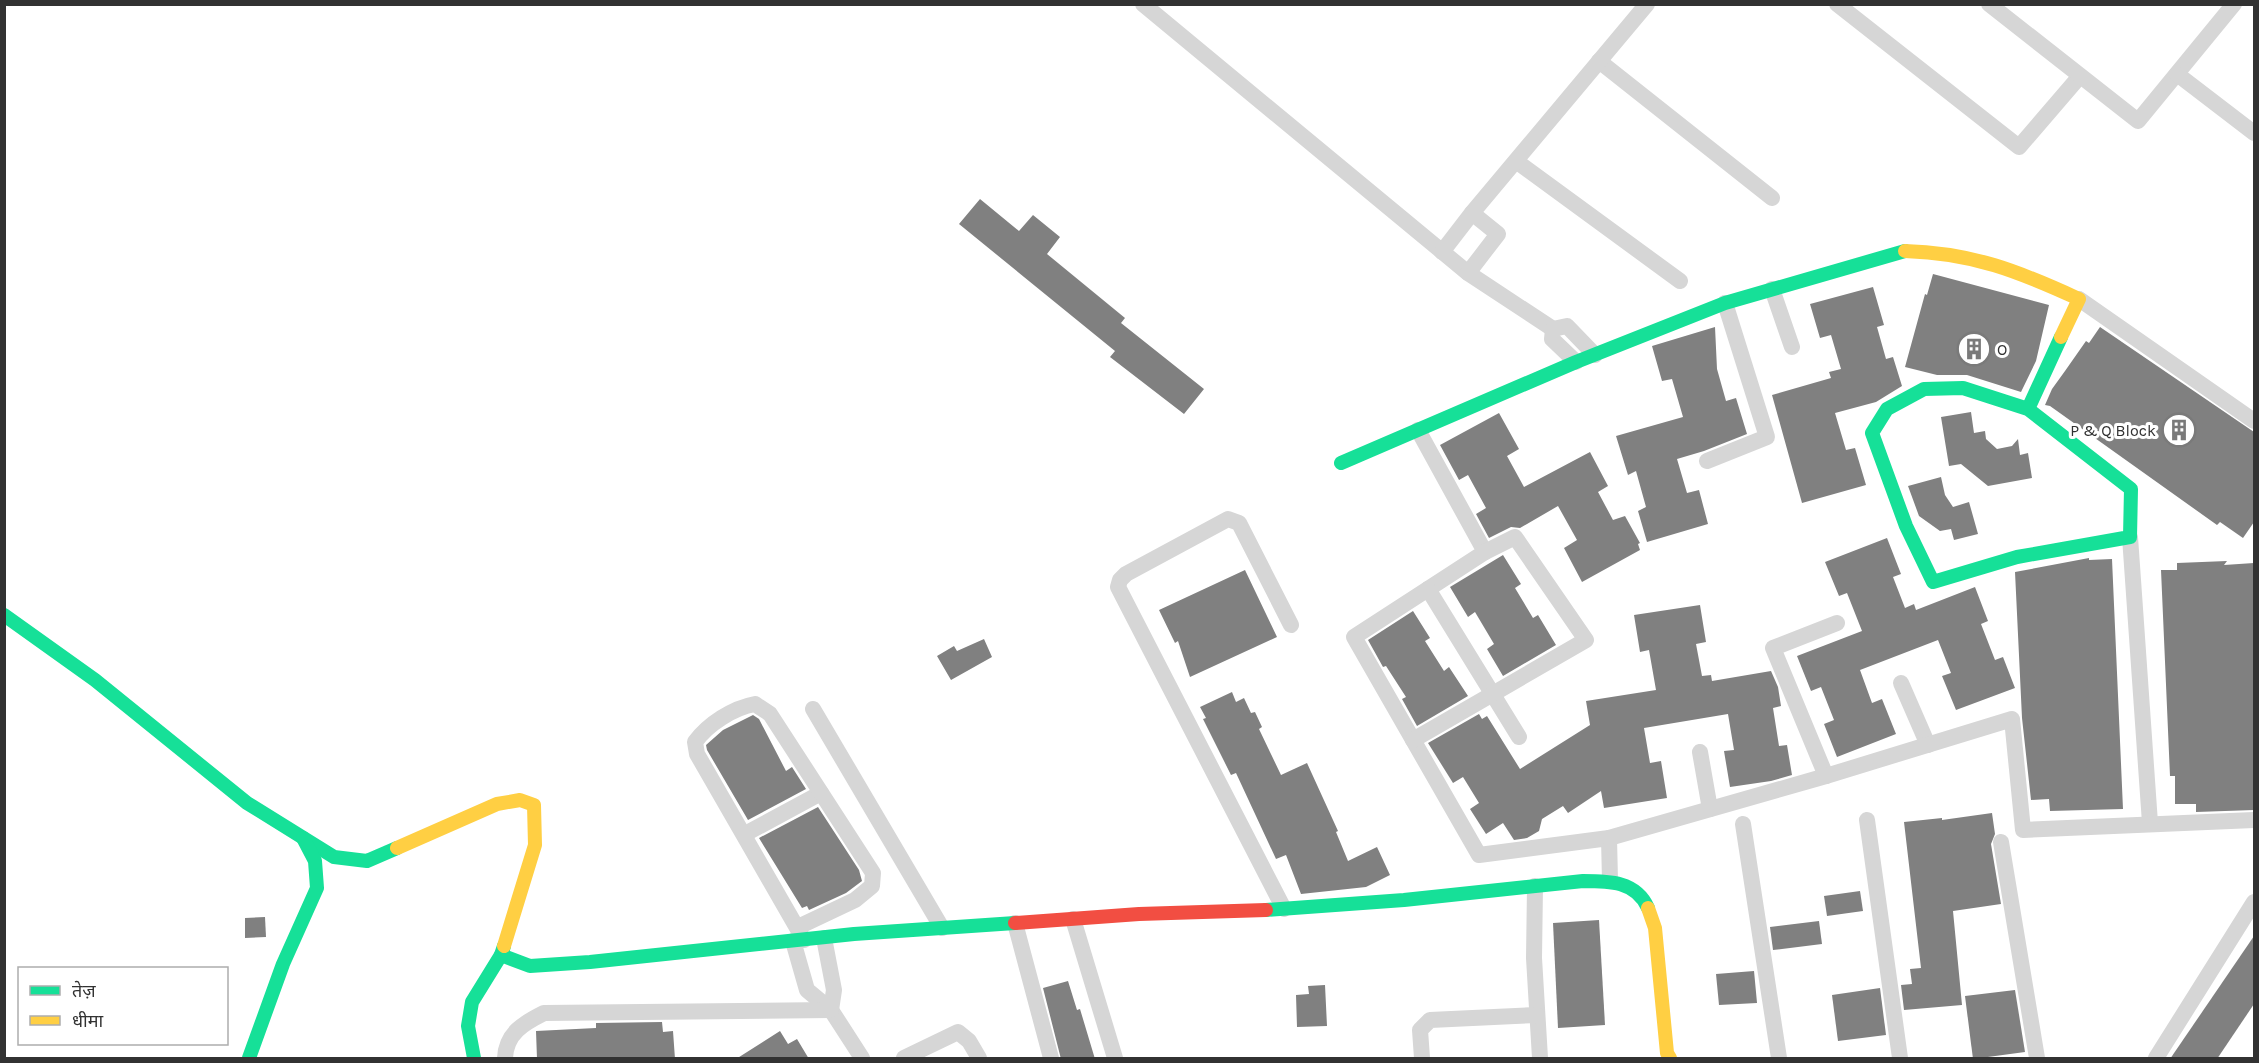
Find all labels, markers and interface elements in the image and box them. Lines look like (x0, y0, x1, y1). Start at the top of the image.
building icon: O (1956, 331, 1992, 367)
place label: O (1997, 340, 2007, 359)
building icon: P & Q Block (2161, 412, 2197, 448)
place label: P & Q Block (2070, 421, 2156, 440)
legend (18, 967, 228, 1045)
text: तेज़ (72, 980, 96, 1002)
text: धीमा (72, 1010, 103, 1032)

